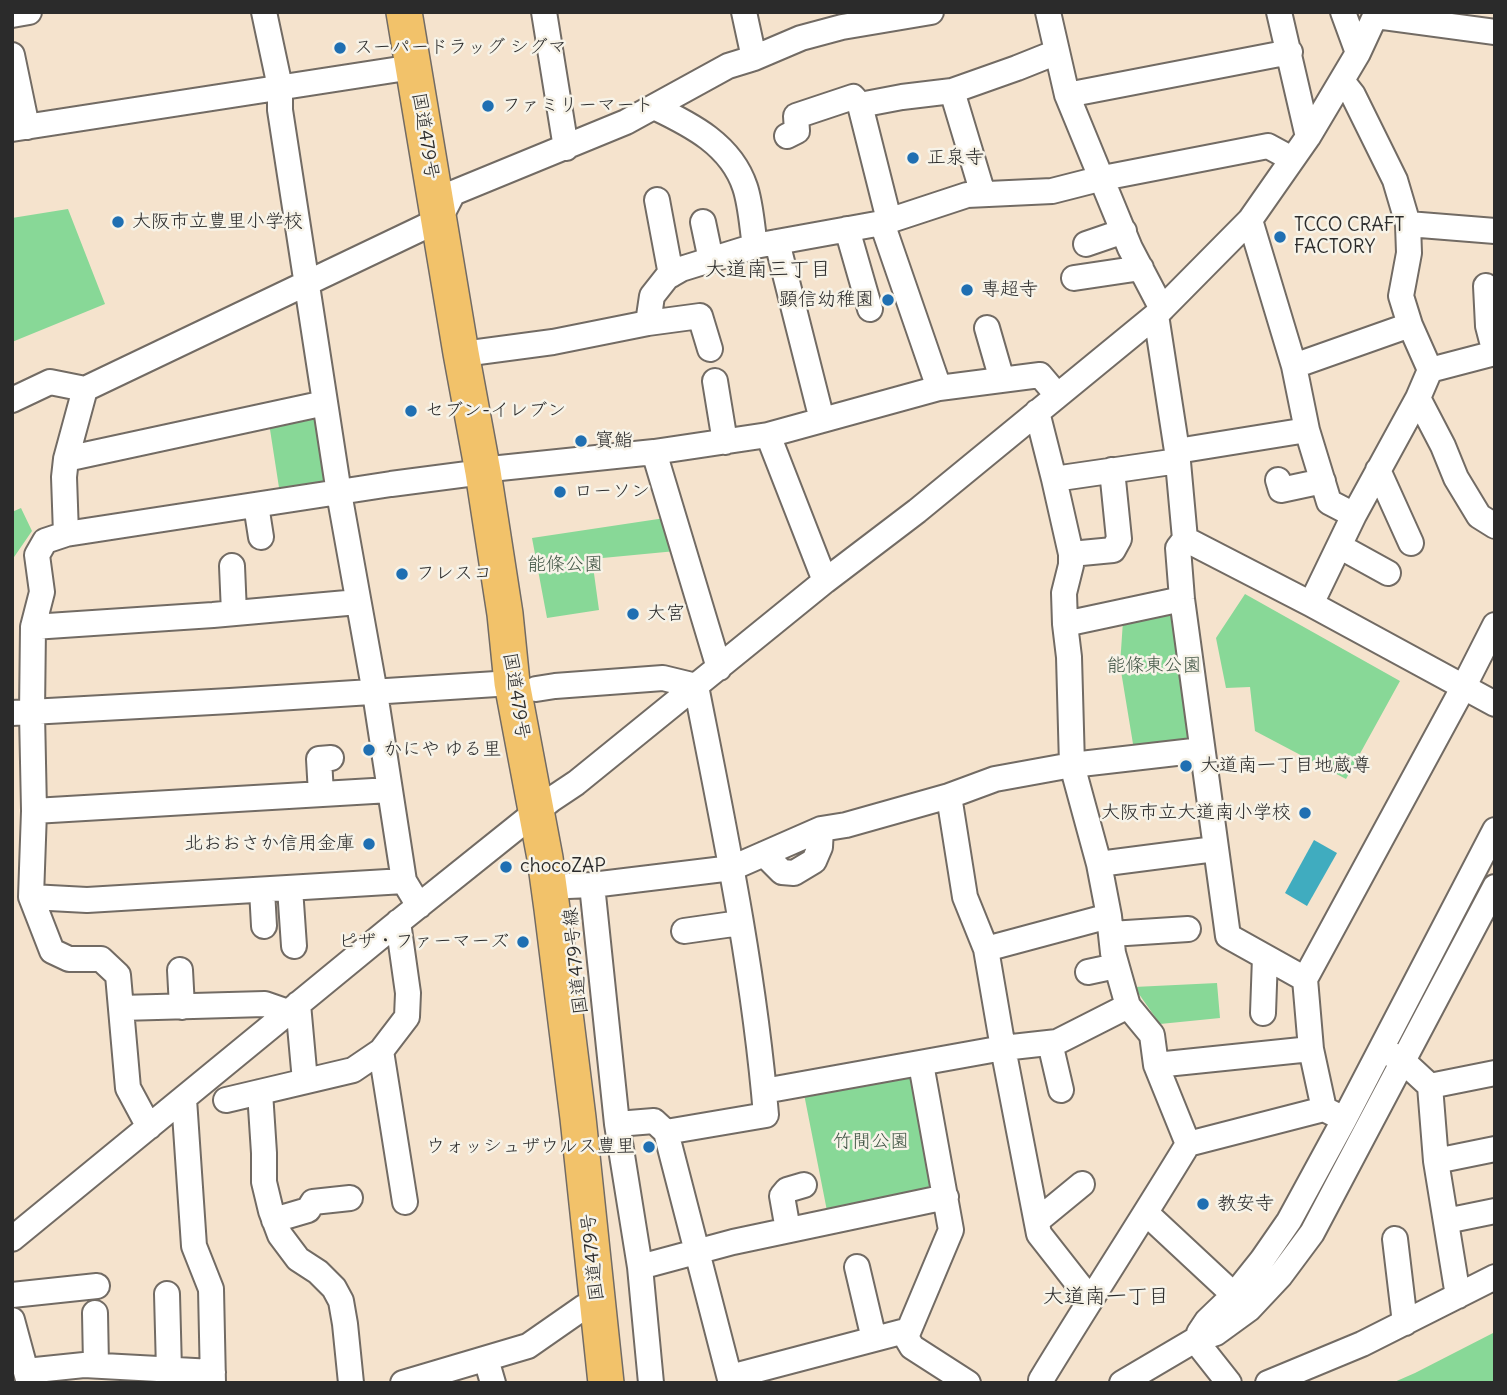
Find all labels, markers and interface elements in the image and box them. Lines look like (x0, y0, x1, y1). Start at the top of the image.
place label: スーパードラッグ シグマ (354, 37, 567, 59)
marker: スーパードラッグ シグマ (332, 40, 348, 56)
street label: 国道479号 (407, 91, 443, 181)
place label: ファミリーマート (502, 95, 654, 117)
marker: ファミリーマート (480, 98, 496, 114)
place label: 正泉寺 (927, 147, 984, 169)
marker: 正泉寺 (905, 150, 921, 166)
place label: 大阪市立豊里小学校 (132, 211, 303, 233)
marker: 大阪市立豊里小学校 (110, 214, 126, 230)
place label: TCCO CRAFT FACTORY (1294, 215, 1404, 259)
marker: TCCO CRAFT FACTORY (1272, 229, 1288, 245)
district label: 大道南三丁目 (705, 257, 831, 283)
place label: 専超寺 (981, 279, 1038, 301)
marker: 専超寺 (959, 282, 975, 298)
place label: 顕信幼稚園 (779, 289, 874, 311)
marker: 顕信幼稚園 (880, 292, 896, 308)
place label: セブン-イレブン (425, 400, 566, 422)
marker: セブン-イレブン (403, 403, 419, 419)
place label: 寳鮨 (595, 430, 633, 452)
marker: 寳鮨 (573, 433, 589, 449)
place label: ローソン (574, 481, 650, 503)
marker: ローソン (552, 484, 568, 500)
park label: 能條公園 (527, 554, 603, 576)
place label: フレスコ (416, 563, 492, 585)
marker: フレスコ (394, 566, 410, 582)
place label: 大宮 (647, 603, 685, 625)
marker: 大宮 (625, 606, 641, 622)
street label: 国道479号 (498, 651, 534, 741)
park label: 能條東公園 (1107, 655, 1201, 677)
place label: かにや ゆる里 (383, 739, 502, 761)
marker: かにや ゆる里 (361, 742, 377, 758)
place label: 大道南一丁目地蔵尊 (1200, 755, 1371, 777)
marker: 大道南一丁目地蔵尊 (1178, 758, 1194, 774)
place label: 大阪市立大道南小学校 (1101, 802, 1291, 824)
marker: 大阪市立大道南小学校 (1297, 805, 1313, 821)
place label: 北おおさか信用金庫 (184, 833, 355, 855)
marker: 北おおさか信用金庫 (361, 836, 377, 852)
place label: chocoZAP (520, 856, 606, 878)
marker: chocoZAP (498, 859, 514, 875)
street label: 国道479号線 (559, 907, 593, 1015)
place label: ピザ・ファーマーズ (338, 931, 509, 953)
marker: ピザ・ファーマーズ (515, 934, 531, 950)
park label: 竹間公園 (833, 1131, 909, 1153)
place label: ウォッシュザウルス豊里 (426, 1136, 635, 1158)
marker: ウォッシュザウルス豊里 (641, 1139, 657, 1155)
place label: 教安寺 (1217, 1193, 1274, 1215)
marker: 教安寺 (1195, 1196, 1211, 1212)
street label: 国道479号 (577, 1212, 609, 1302)
district label: 大道南一丁目 (1043, 1284, 1169, 1310)

